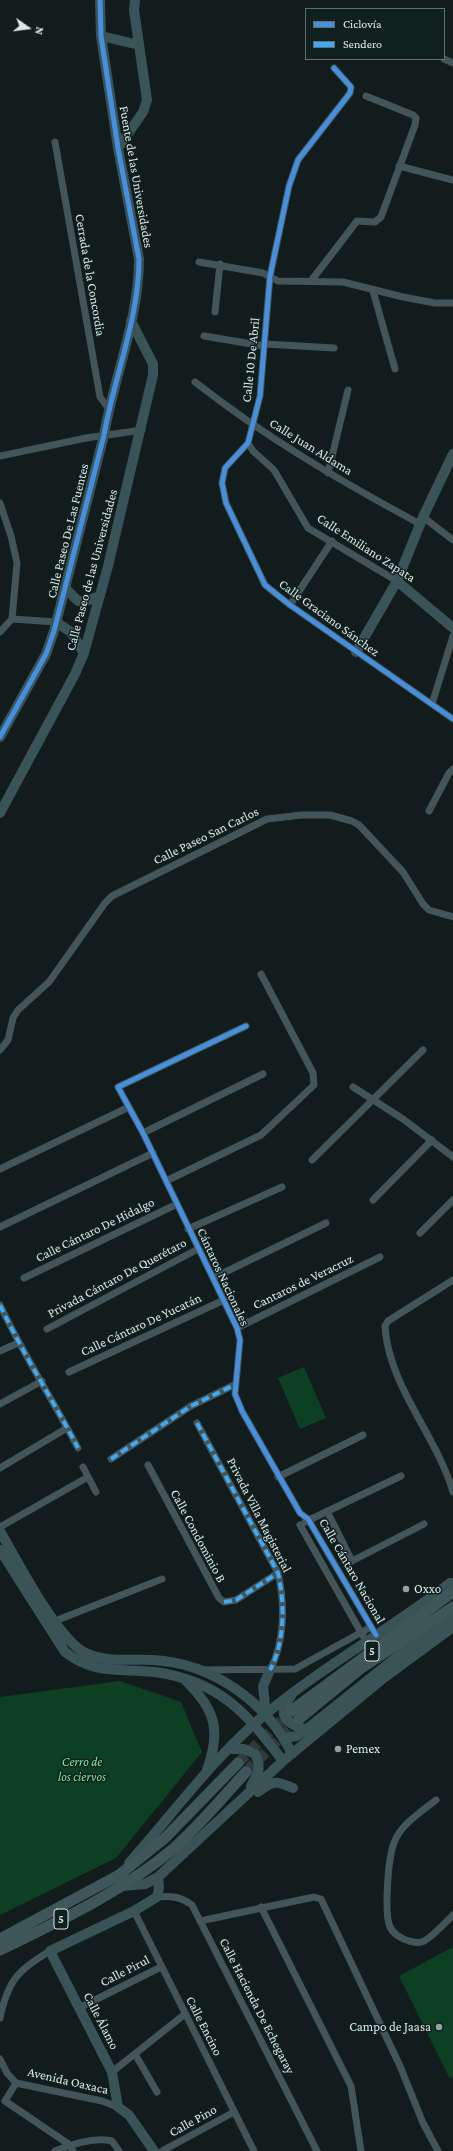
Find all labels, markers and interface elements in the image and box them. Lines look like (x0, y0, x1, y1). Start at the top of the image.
north arrow (8, 8, 48, 48)
legend (305, 8, 445, 60)
text: Ciclovía (343, 17, 381, 31)
text: N (33, 26, 46, 36)
text: Sendero (343, 37, 382, 51)
street label: Fuente de las Universidades (116, 105, 156, 249)
street label: Cerrada de la Concordia (72, 213, 108, 337)
street label: Calle 10 De Abril (239, 317, 263, 403)
street label: Calle Juan Aldama (267, 415, 355, 479)
street label: Calle Paseo De Las Fuentes (44, 462, 92, 600)
street label: Calle Paseo de las Universidades (63, 488, 121, 652)
street label: Calle Emiliano Zapata (314, 510, 418, 586)
street label: Calle Graciano Sánchez (276, 576, 382, 660)
street label: Calle Paseo San Carlos (151, 804, 261, 868)
street label: Calle Cántaro De Hidalgo (33, 1194, 157, 1266)
street label: Cántaros Nacionales (193, 1226, 253, 1328)
street label: Privada Cántaro De Querétaro (45, 1235, 189, 1321)
street label: Cantaros de Veracruz (250, 1251, 356, 1313)
street label: Calle Cántaro De Yucatán (78, 1290, 204, 1360)
street label: Privada Villa Magisterial (223, 1455, 295, 1575)
street label: Calle Condominio B (167, 1487, 229, 1585)
street label: Calle Cántaro Nacional (316, 1516, 388, 1626)
place label: Oxxo (414, 1581, 441, 1597)
marker: Oxxo (401, 1584, 411, 1594)
road number: 5 (365, 1641, 379, 1661)
place label: Pemex (346, 1741, 380, 1757)
marker: Pemex (333, 1744, 343, 1754)
park label: Cerro de los ciervos (58, 1754, 106, 1785)
road number: 5 (54, 1909, 68, 1929)
street label: Calle Hacienda De Echegaray (216, 1935, 298, 2077)
street label: Calle Pirul (98, 1952, 152, 1990)
street label: Calle Álamo (80, 1990, 122, 2052)
street label: Calle Encino (182, 1994, 226, 2058)
place label: Campo de Jaasa (349, 2019, 431, 2035)
marker: Campo de Jaasa (434, 2022, 444, 2032)
street label: Avenida Oaxaca (26, 2064, 110, 2098)
street label: Calle Pino (166, 2102, 220, 2140)

